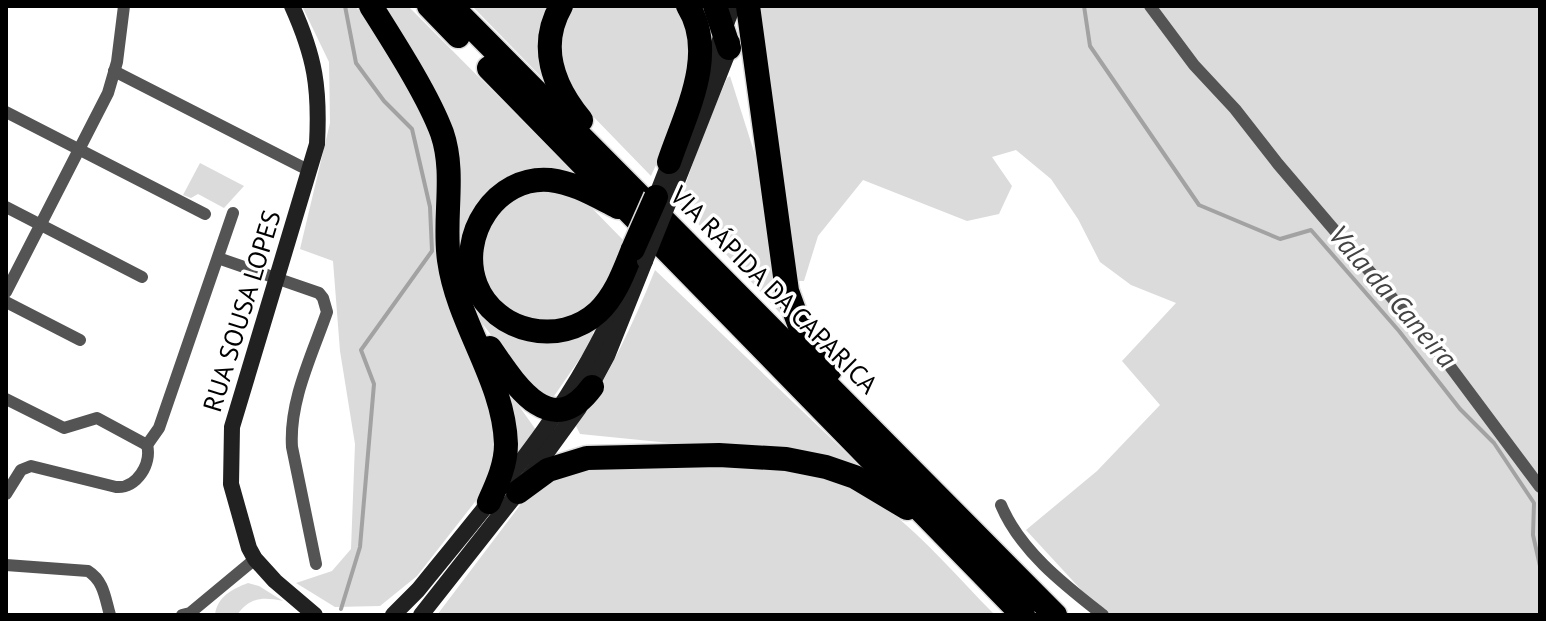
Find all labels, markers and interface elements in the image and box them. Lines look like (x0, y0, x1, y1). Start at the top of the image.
street label: VIA RÁPIDA DA CAPARICA (663, 178, 885, 400)
street label: RUA SOUSA LOPES (195, 206, 288, 415)
water label: Vala da Caneira (1321, 217, 1466, 375)

